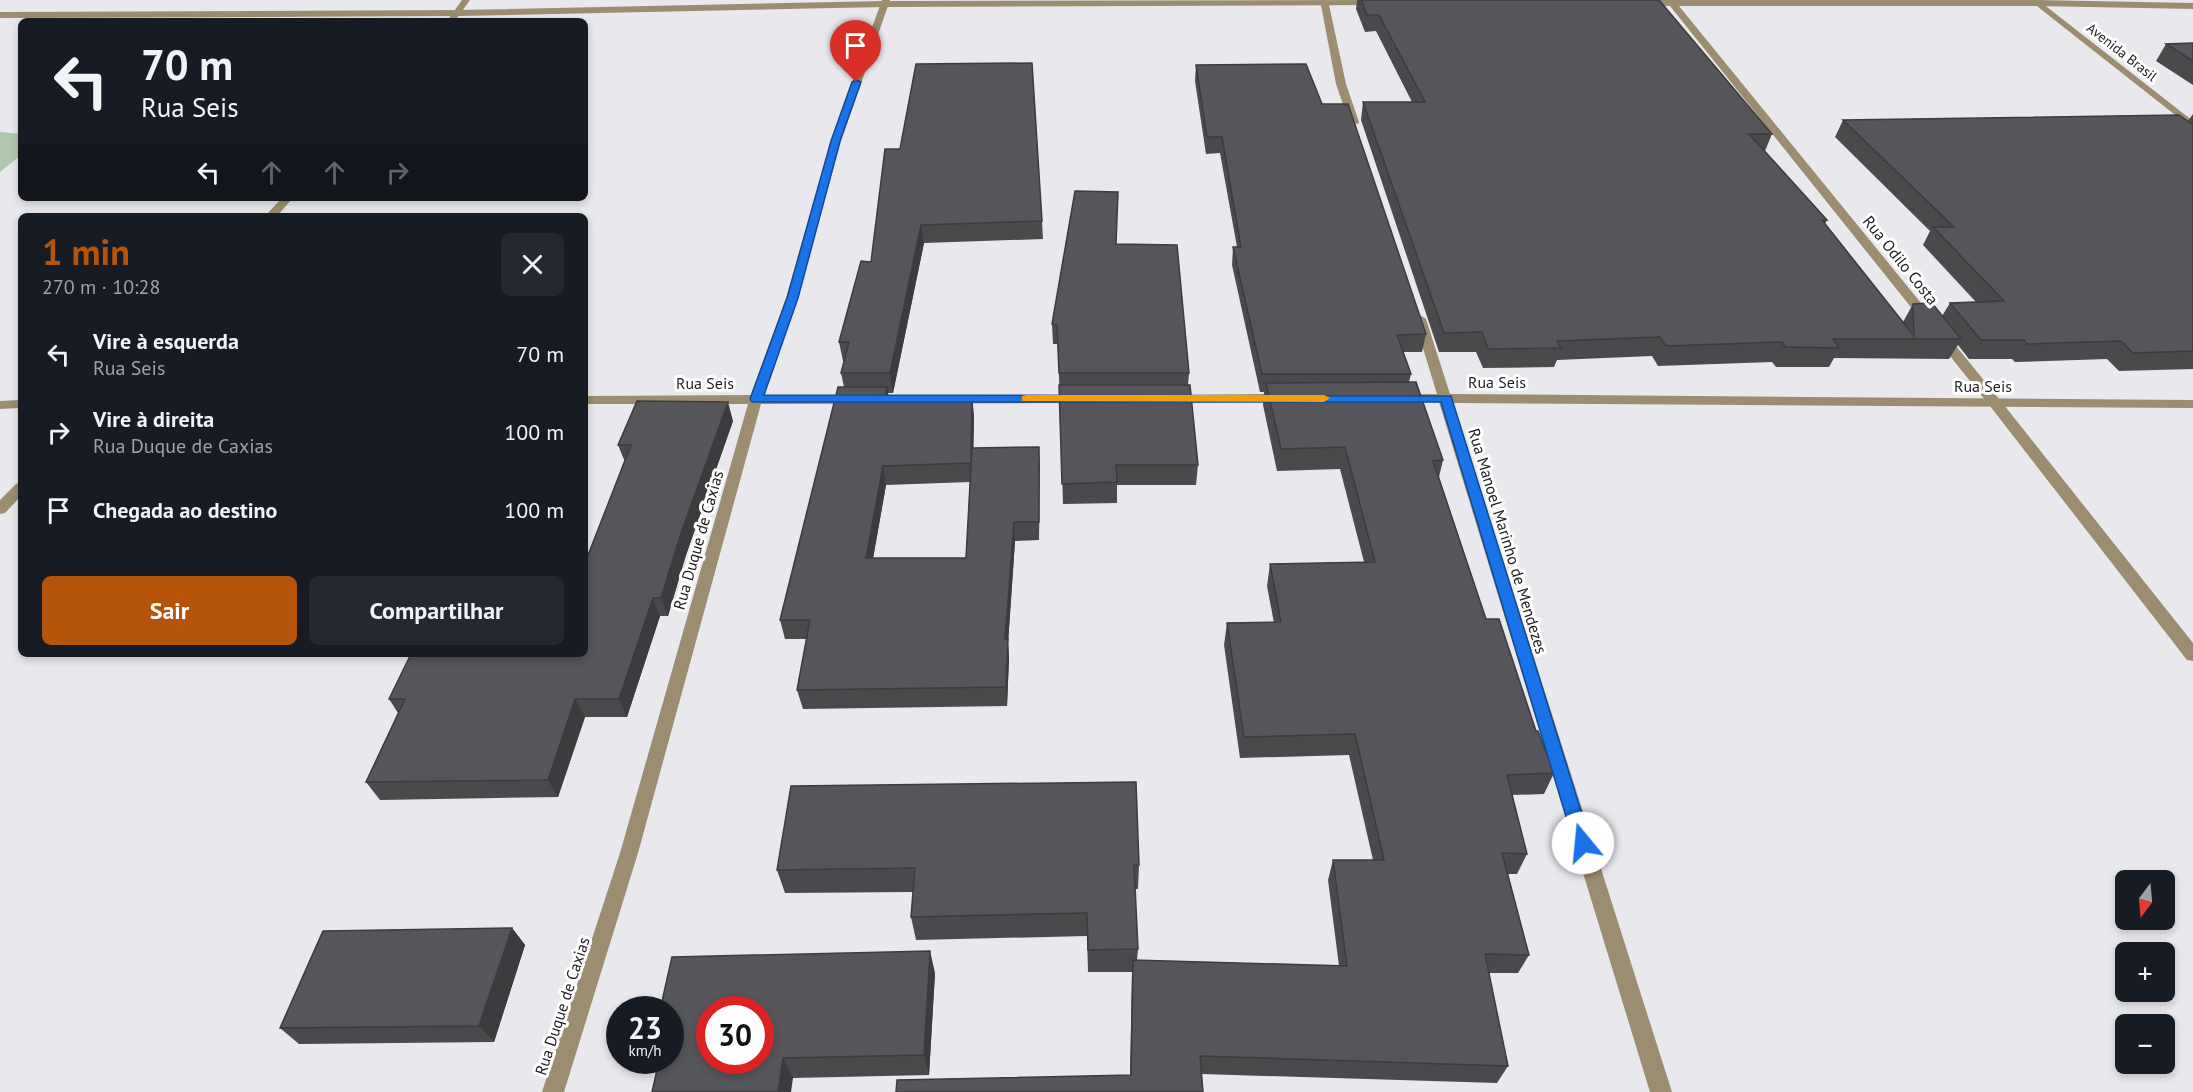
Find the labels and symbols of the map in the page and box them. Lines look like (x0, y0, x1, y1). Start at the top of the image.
street label: Avenida Brasil (2083, 19, 2161, 85)
pin (830, 20, 881, 82)
street label: Rua Odilo Costa (1859, 211, 1943, 309)
street label: Rua Seis (1468, 372, 1526, 392)
street label: Rua Seis (676, 373, 734, 393)
street label: Rua Seis (1954, 376, 2012, 396)
street label: Rua Manoel Marinho de Mendezes (1464, 426, 1552, 656)
street label: Rua Duque de Caxias (669, 468, 728, 612)
position arrow (1551, 811, 1615, 875)
north arrow (2115, 870, 2175, 930)
street label: Rua Duque de Caxias (530, 934, 594, 1078)
speed limit sign: 30 (696, 996, 774, 1074)

